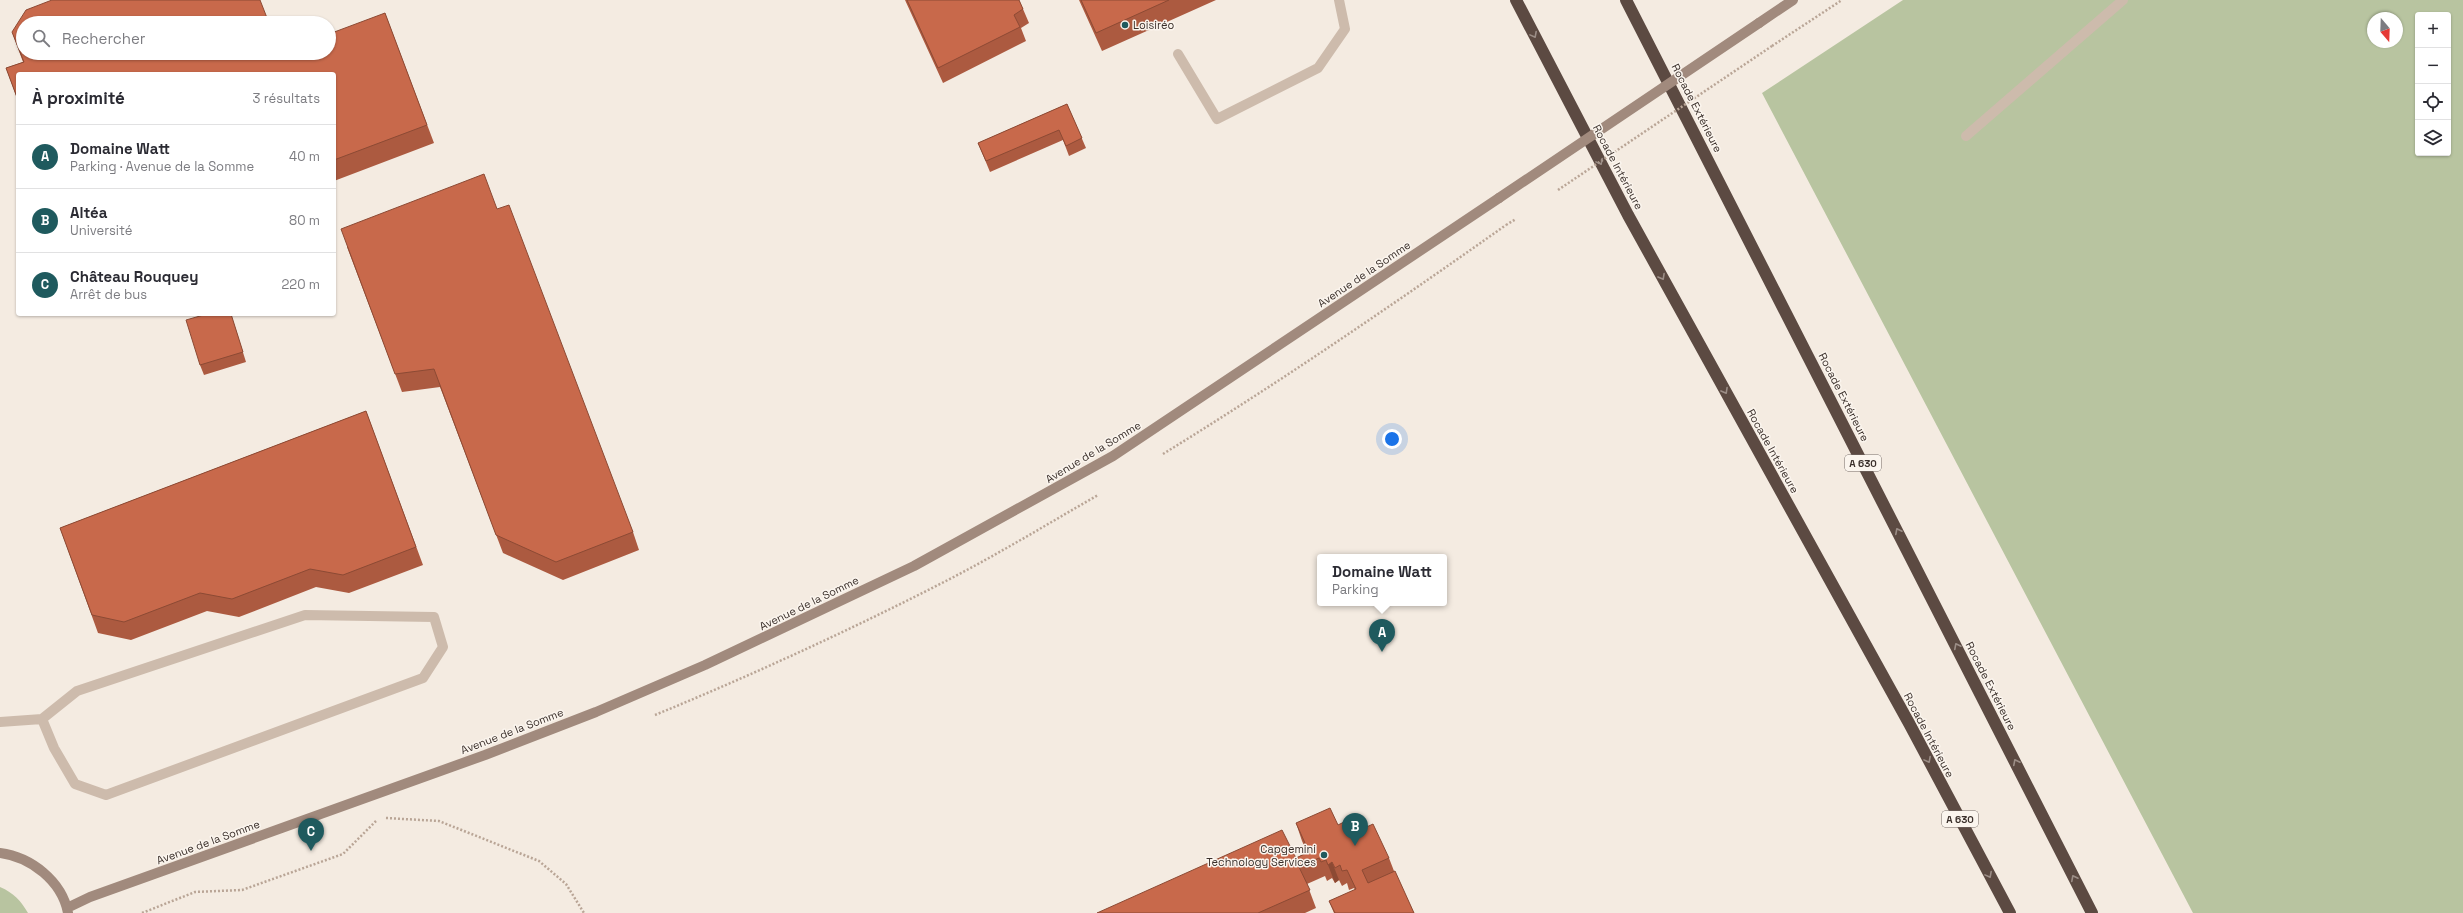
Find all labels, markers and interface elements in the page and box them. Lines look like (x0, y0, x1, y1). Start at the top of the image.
north arrow (2367, 12, 2403, 48)
map controls (2415, 12, 2451, 156)
button: + (2415, 12, 2451, 48)
search box (16, 16, 336, 60)
place label: Loisiréo (1133, 18, 1174, 32)
marker: Loisiréo (1120, 20, 1130, 30)
icon: search (30, 27, 52, 49)
text: Rechercher (62, 29, 145, 48)
one-way arrow (1529, 30, 1537, 38)
button: − (2415, 48, 2451, 84)
street label: Rocade Extérieure (1669, 61, 1725, 155)
button: locate (2415, 84, 2451, 120)
text: À proximité (32, 87, 125, 109)
text: 3 résultats (253, 90, 320, 107)
button: layers (2415, 120, 2451, 156)
street label: Rocade Intérieure (1590, 122, 1646, 212)
text: Domaine Watt (70, 139, 170, 158)
text: A (41, 148, 49, 165)
text: 40 m (289, 148, 320, 165)
text: Parking · Avenue de la Somme (70, 158, 254, 175)
one-way arrow (1596, 158, 1603, 165)
text: Altéa (70, 203, 107, 222)
text: B (41, 212, 49, 229)
text: 80 m (289, 212, 320, 229)
text: Université (70, 222, 133, 239)
street label: Avenue de la Somme (1315, 238, 1413, 310)
text: Château Rouquey (70, 267, 198, 286)
one-way arrow (1657, 273, 1665, 280)
text: C (41, 276, 49, 293)
text: 220 m (281, 276, 320, 293)
text: Arrêt de bus (70, 286, 147, 303)
street label: Rocade Extérieure (1816, 350, 1872, 444)
one-way arrow (1720, 386, 1727, 394)
street label: Rocade Intérieure (1744, 406, 1802, 496)
street label: Avenue de la Somme (1043, 418, 1143, 486)
your location (1382, 429, 1402, 449)
road number: A 630 (1845, 455, 1881, 471)
one-way arrow (1895, 527, 1903, 535)
popup (1317, 554, 1447, 606)
text: Domaine Watt (1332, 562, 1432, 581)
street label: Avenue de la Somme (757, 573, 861, 633)
text: Parking (1332, 581, 1379, 598)
pin: A (1369, 619, 1395, 652)
street label: Rocade Extérieure (1963, 639, 2019, 733)
one-way arrow (1954, 643, 1962, 651)
street label: Rocade Intérieure (1901, 690, 1957, 780)
street label: Avenue de la Somme (459, 705, 565, 757)
one-way arrow (1923, 756, 1931, 763)
one-way arrow (2013, 759, 2020, 767)
road number: A 630 (1942, 811, 1978, 827)
pin: B (1342, 813, 1368, 846)
street label: Avenue de la Somme (154, 817, 262, 867)
pin: C (298, 818, 324, 851)
place label: Capgemini Technology Services (1206, 842, 1316, 869)
marker: Capgemini Technology Services (1319, 850, 1329, 860)
one-way arrow (1984, 870, 1992, 878)
one-way arrow (2072, 875, 2079, 882)

